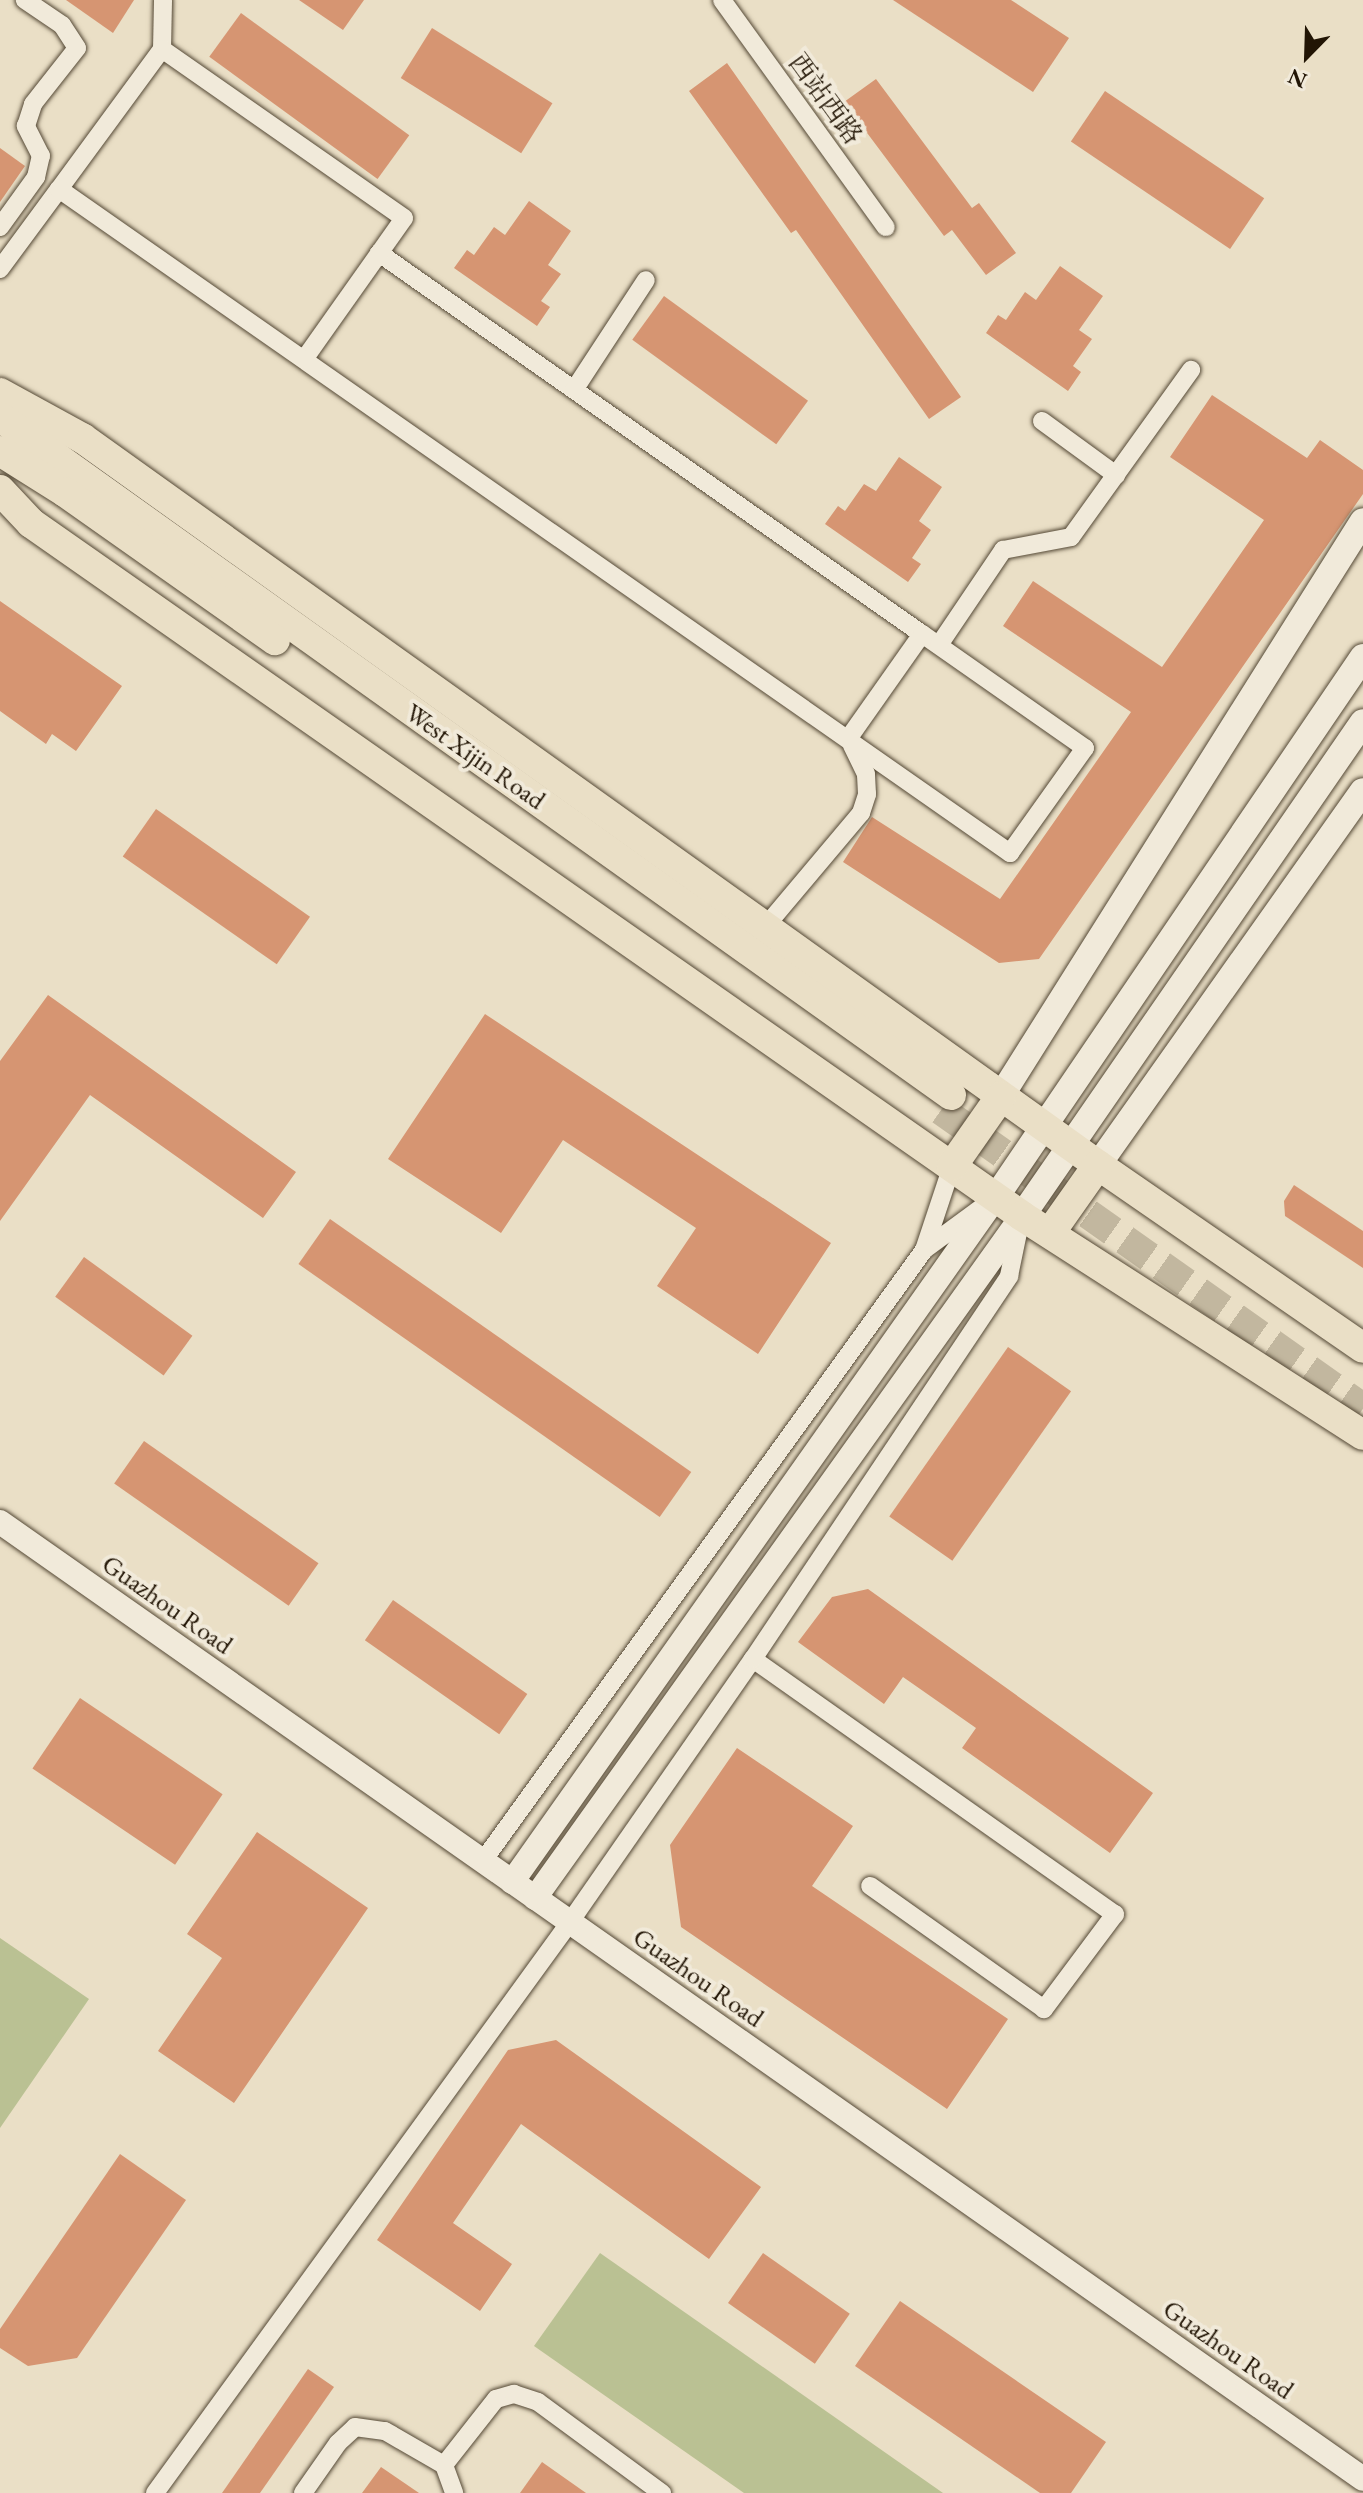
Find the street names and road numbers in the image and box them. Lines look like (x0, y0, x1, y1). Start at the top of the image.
street label: 西站西路 (782, 48, 868, 150)
street label: West Xijin Road (399, 697, 551, 817)
street label: Guazhou Road (96, 1549, 238, 1661)
street label: Guazhou Road (627, 1922, 769, 2034)
street label: Guazhou Road (1157, 2294, 1299, 2406)

